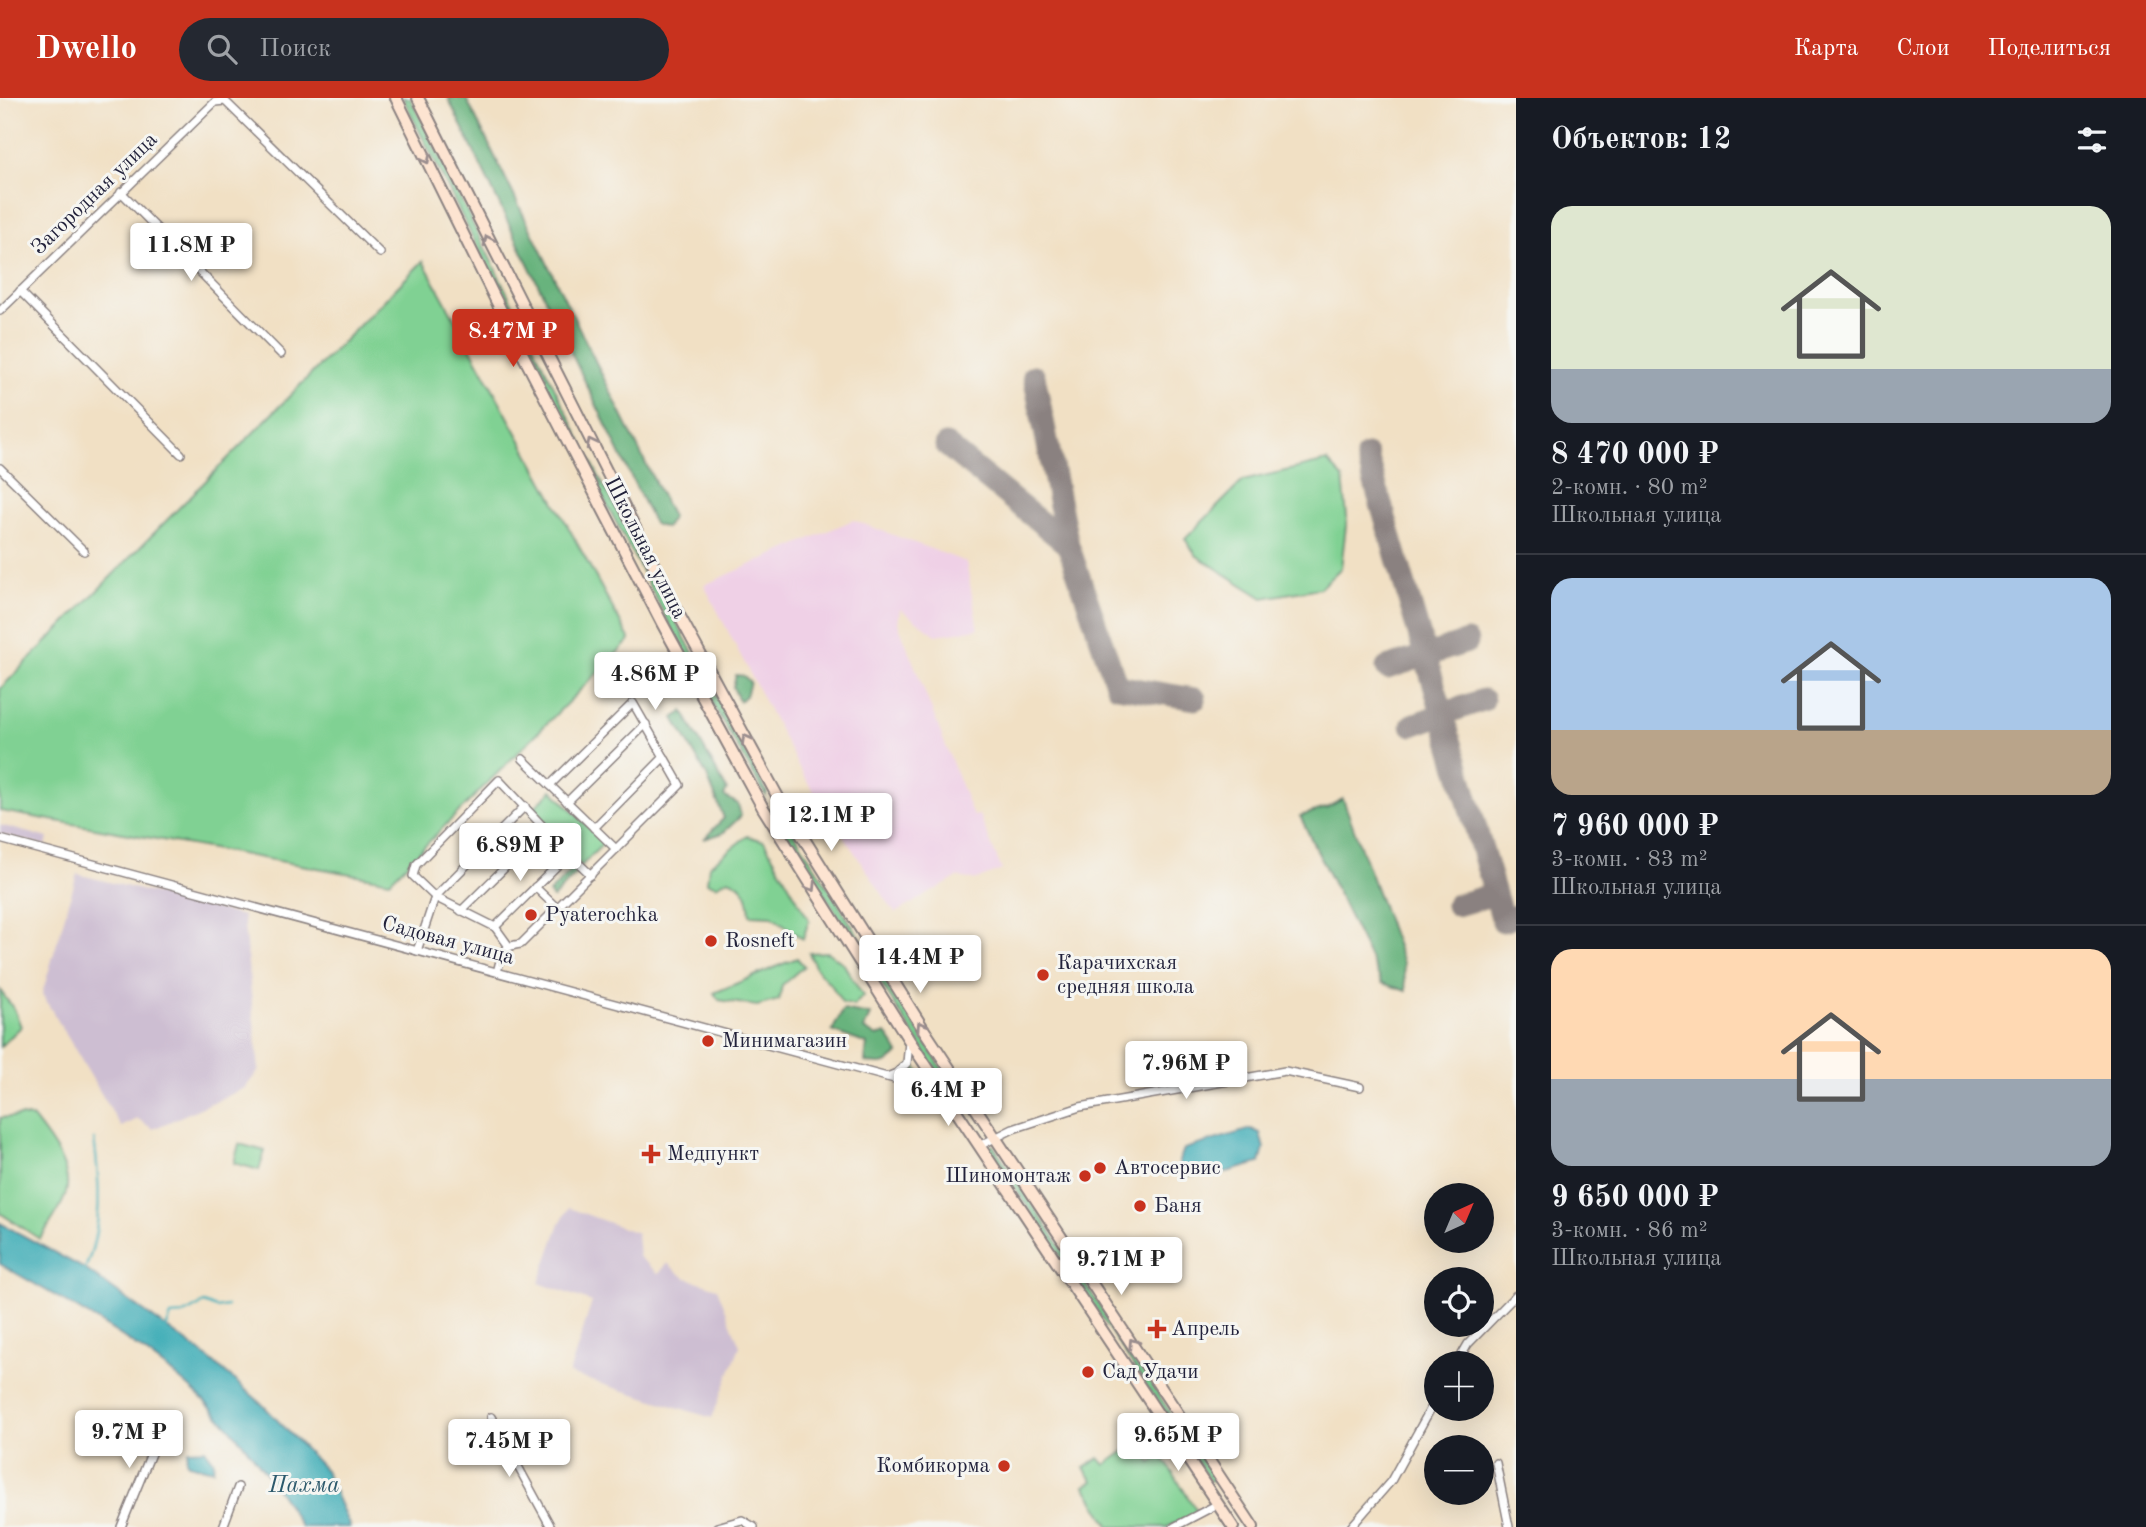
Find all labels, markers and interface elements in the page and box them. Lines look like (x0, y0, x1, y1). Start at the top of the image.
search box (179, 18, 669, 81)
icon: search (203, 30, 241, 68)
text: Dwello (35, 33, 137, 66)
text: Поиск (259, 36, 331, 62)
text: Карта (1794, 37, 1859, 61)
text: Слои (1897, 37, 1950, 61)
text: Поделиться (1988, 37, 2111, 61)
icon: filters (2073, 121, 2111, 159)
text: Объектов: 12 (1551, 125, 1731, 155)
street label: Загородная улица (28, 129, 162, 259)
one-way arrow (418, 152, 432, 164)
pin: 11.8M ₽ (126, 223, 256, 283)
text: 11.8M ₽ (146, 234, 236, 257)
one-way arrow (483, 235, 497, 247)
icon: home (1768, 251, 1894, 377)
pin: 8.47M ₽ (448, 310, 578, 369)
text: 8.47M ₽ (468, 320, 558, 343)
one-way arrow (585, 438, 599, 451)
text: 8 470 000 ₽ (1551, 440, 1719, 470)
street label: Школьная улица (600, 474, 690, 622)
text: 2-комн. · 80 m² (1551, 476, 1708, 499)
text: Школьная улица (1551, 504, 1722, 527)
icon: home (1768, 623, 1894, 749)
pin: 4.86M ₽ (590, 652, 720, 712)
text: 4.86M ₽ (610, 663, 700, 686)
one-way arrow (741, 734, 754, 747)
pin: 12.1M ₽ (766, 794, 896, 853)
text: 12.1M ₽ (786, 804, 876, 827)
text: 7 960 000 ₽ (1551, 812, 1719, 842)
pin: 6.89M ₽ (455, 824, 585, 883)
text: 6.89M ₽ (475, 834, 565, 857)
text: 3-комн. · 83 m² (1551, 848, 1708, 871)
text: Школьная улица (1551, 876, 1722, 899)
one-way arrow (804, 879, 817, 892)
place label: Pyaterochka (545, 905, 658, 926)
marker: Pyaterochka (523, 907, 539, 923)
street label: Садовая улица (380, 913, 516, 969)
place label: Rosneft (725, 931, 795, 952)
marker: Rosneft (703, 933, 719, 949)
pin: 14.4M ₽ (855, 936, 985, 995)
text: 14.4M ₽ (875, 946, 965, 969)
place label: Карачихская средняя школа (1057, 953, 1194, 998)
marker: Карачихская средняя школа (1035, 967, 1051, 983)
icon: home (1768, 994, 1894, 1120)
one-way arrow (917, 1020, 930, 1033)
place label: Минимагазин (722, 1031, 847, 1052)
marker: Минимагазин (700, 1033, 716, 1049)
pin: 7.96M ₽ (1121, 1042, 1251, 1101)
text: 7.96M ₽ (1141, 1052, 1231, 1075)
pin: 6.4M ₽ (891, 1068, 1005, 1128)
text: 6.4M ₽ (910, 1079, 986, 1102)
marker: Медпункт (641, 1144, 661, 1164)
place label: Медпункт (667, 1144, 759, 1165)
place label: Автосервис (1114, 1158, 1221, 1179)
marker: Автосервис (1092, 1160, 1108, 1176)
place label: Шиномонтаж (945, 1166, 1071, 1187)
marker: Шиномонтаж (1077, 1168, 1093, 1184)
north arrow (1424, 1183, 1494, 1253)
map controls (1424, 1183, 1494, 1505)
text: 9 650 000 ₽ (1551, 1183, 1719, 1213)
place label: Баня (1154, 1196, 1202, 1217)
marker: Баня (1132, 1198, 1148, 1214)
text: 3-комн. · 86 m² (1551, 1219, 1708, 1242)
pin: 9.71M ₽ (1056, 1238, 1186, 1297)
text: Школьная улица (1551, 1247, 1722, 1270)
text: 9.71M ₽ (1076, 1248, 1166, 1271)
button: locate (1424, 1267, 1494, 1337)
place label: Апрель (1171, 1319, 1240, 1340)
marker: Апрель (1149, 1321, 1165, 1337)
one-way arrow (1128, 1338, 1141, 1351)
button: + (1424, 1351, 1494, 1421)
place label: Сад Удачи (1102, 1362, 1199, 1383)
marker: Сад Удачи (1080, 1364, 1096, 1380)
pin: 9.7M ₽ (72, 1410, 186, 1470)
pin: 9.65M ₽ (1113, 1414, 1243, 1473)
pin: 7.45M ₽ (444, 1420, 574, 1479)
text: 9.7M ₽ (91, 1421, 167, 1444)
text: 9.65M ₽ (1133, 1424, 1223, 1447)
text: 7.45M ₽ (464, 1430, 554, 1453)
button: − (1424, 1435, 1494, 1505)
place label: Комбикорма (876, 1456, 990, 1477)
marker: Комбикорма (996, 1458, 1012, 1474)
water label: Пахма (267, 1474, 340, 1497)

